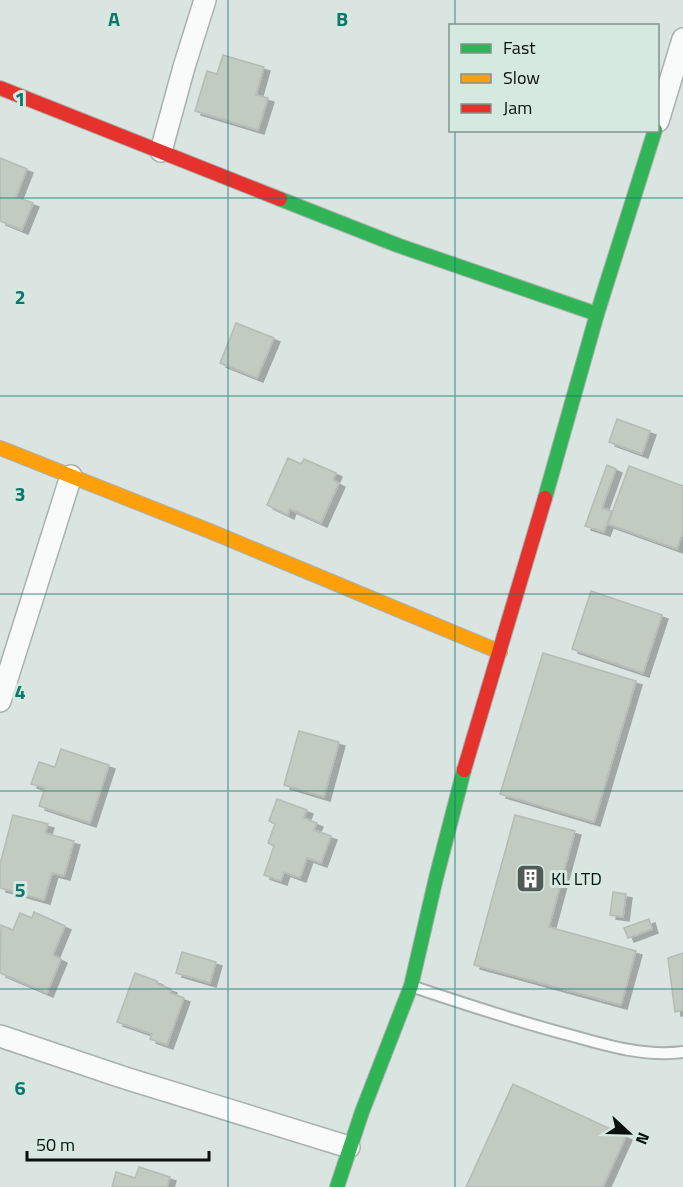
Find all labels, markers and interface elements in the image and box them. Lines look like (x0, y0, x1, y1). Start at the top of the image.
text: A (108, 3, 120, 34)
text: B (336, 3, 348, 34)
legend (449, 24, 659, 132)
text: Fast (503, 34, 536, 61)
text: Slow (503, 64, 540, 91)
text: 1 (14, 83, 26, 114)
text: Jam (503, 94, 532, 121)
text: 2 (14, 281, 26, 312)
text: 3 (14, 478, 26, 509)
text: 4 (14, 676, 26, 707)
building icon: KL LTD (514, 863, 546, 895)
place label: KL LTD (551, 865, 602, 892)
text: 5 (14, 874, 26, 905)
text: 6 (14, 1072, 26, 1103)
north arrow (599, 1103, 659, 1163)
scale bar (27, 1124, 208, 1162)
text: N (630, 1129, 656, 1148)
text: 50 m (36, 1131, 75, 1158)

